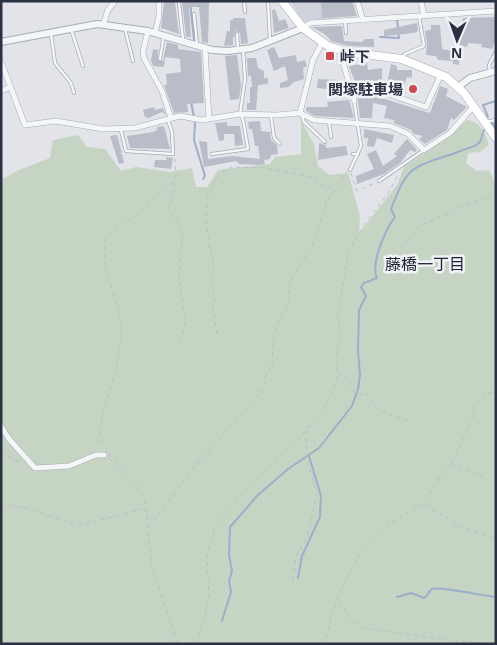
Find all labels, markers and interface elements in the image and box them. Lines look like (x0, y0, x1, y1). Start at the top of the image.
north arrow (432, 15, 482, 65)
text: N (451, 44, 463, 63)
place label: 峠下 (340, 46, 370, 66)
marker: 峠下 (324, 50, 336, 62)
place label: 関塚駐車場 (328, 79, 403, 99)
marker: 関塚駐車場 (407, 83, 419, 95)
district label: 藤橋一丁目 (385, 253, 465, 275)

